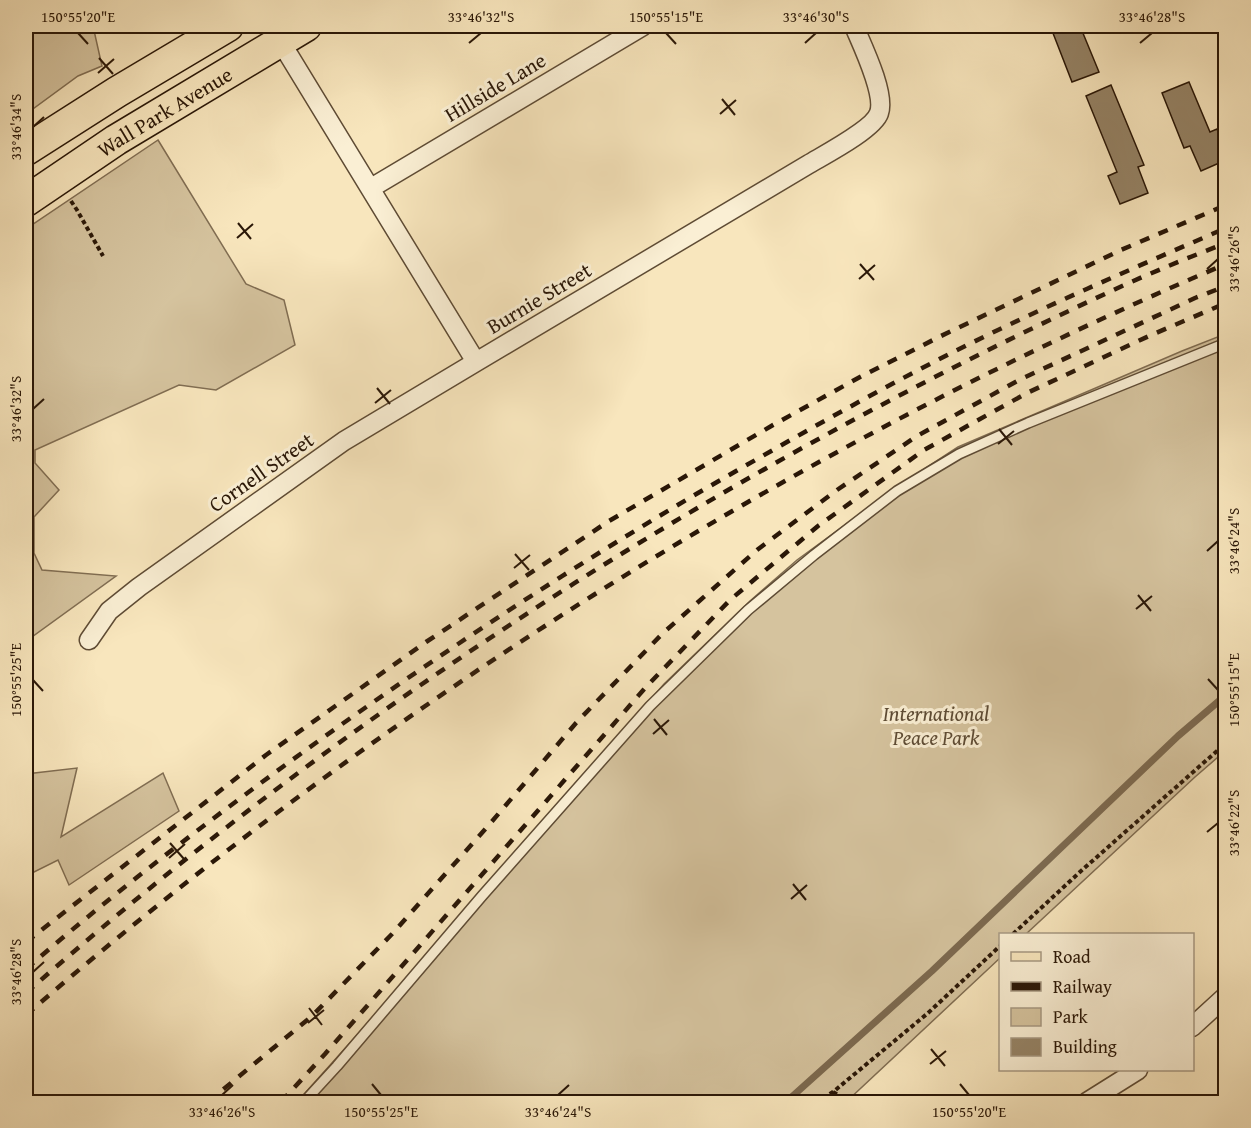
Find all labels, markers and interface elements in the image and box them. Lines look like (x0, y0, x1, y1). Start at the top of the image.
text: 150°55'20"E (41, 6, 115, 27)
text: 33°46'32"S (448, 6, 514, 27)
text: 150°55'15"E (629, 6, 703, 27)
text: 33°46'30"S (783, 6, 849, 27)
text: 33°46'28"S (1119, 6, 1185, 27)
street label: Hillside Lane (438, 44, 552, 129)
street label: Wall Park Avenue (90, 58, 238, 164)
text: 33°46'34"S (5, 94, 26, 160)
text: 33°46'26"S (1223, 226, 1244, 292)
street label: Burnie Street (481, 254, 598, 341)
text: 33°46'32"S (5, 376, 26, 442)
street label: Cornell Street (202, 424, 320, 520)
text: 33°46'24"S (1223, 508, 1244, 574)
text: 150°55'25"E (5, 643, 26, 717)
text: 150°55'15"E (1223, 653, 1244, 727)
park label: International Peace Park (883, 698, 989, 753)
text: 33°46'22"S (1223, 790, 1244, 856)
legend (999, 933, 1194, 1071)
text: 33°46'28"S (5, 939, 26, 1005)
text: Road (1053, 943, 1091, 970)
text: Railway (1053, 973, 1112, 1000)
text: Park (1053, 1003, 1089, 1030)
text: Building (1053, 1033, 1117, 1060)
text: 33°46'26"S (189, 1101, 255, 1122)
text: 150°55'25"E (344, 1101, 418, 1122)
text: 33°46'24"S (525, 1101, 591, 1122)
text: 150°55'20"E (932, 1101, 1006, 1122)

